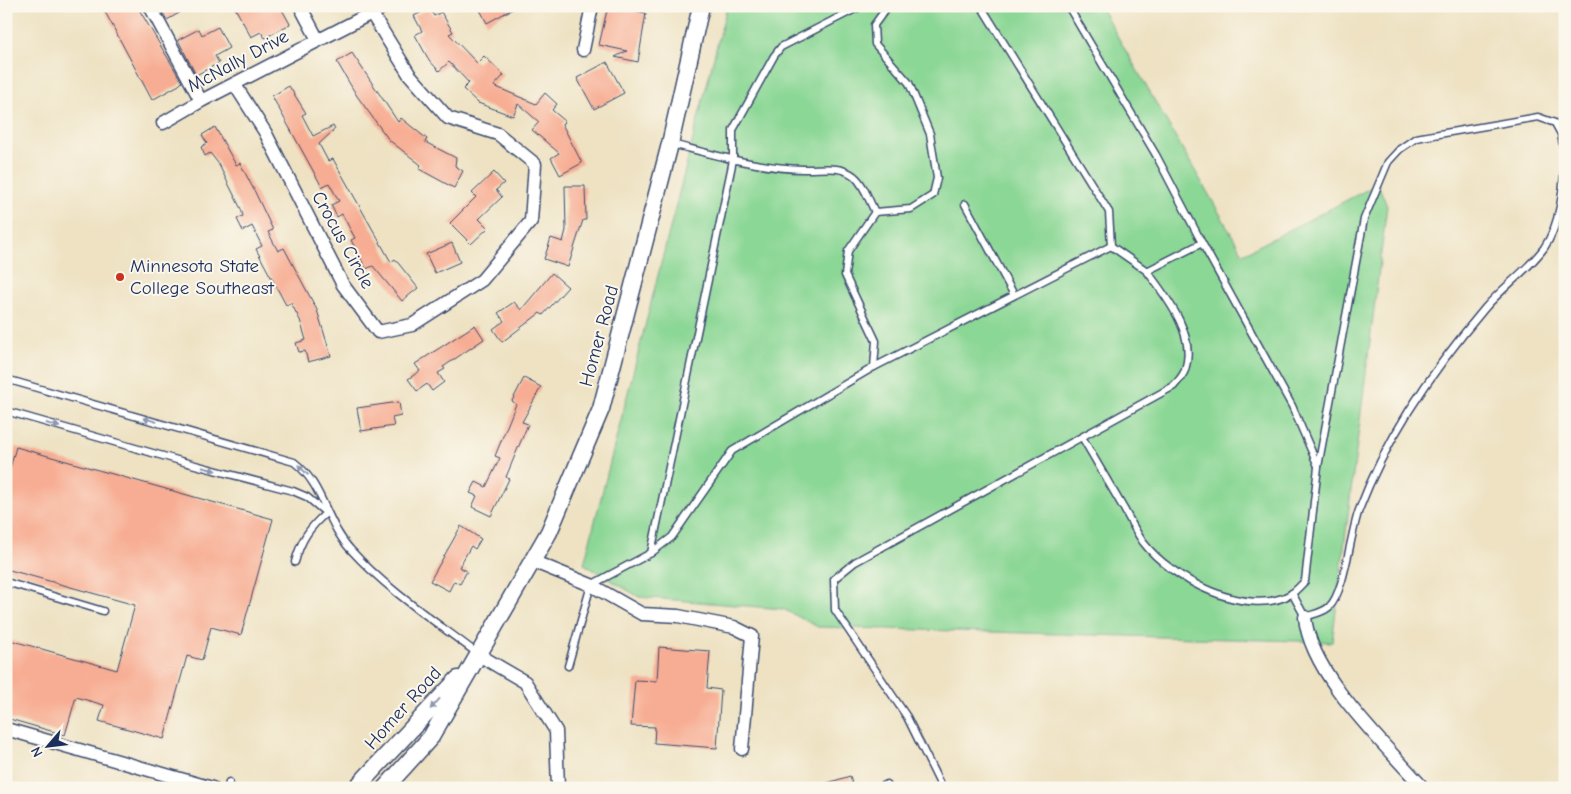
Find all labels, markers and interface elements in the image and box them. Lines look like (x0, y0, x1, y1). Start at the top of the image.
street label: McNally Drive (184, 25, 292, 97)
street label: Crocus Circle (307, 187, 379, 293)
place label: Minnesota State College Southeast (130, 255, 275, 299)
marker: Minnesota State College Southeast (114, 271, 126, 283)
street label: Homer Road (575, 283, 623, 389)
one-way arrow (143, 416, 158, 424)
one-way arrow (46, 421, 61, 429)
one-way arrow (298, 464, 310, 476)
one-way arrow (202, 465, 217, 473)
street label: Homer Road (360, 662, 446, 754)
one-way arrow (429, 697, 441, 709)
north arrow (22, 722, 72, 772)
text: N (27, 744, 47, 760)

